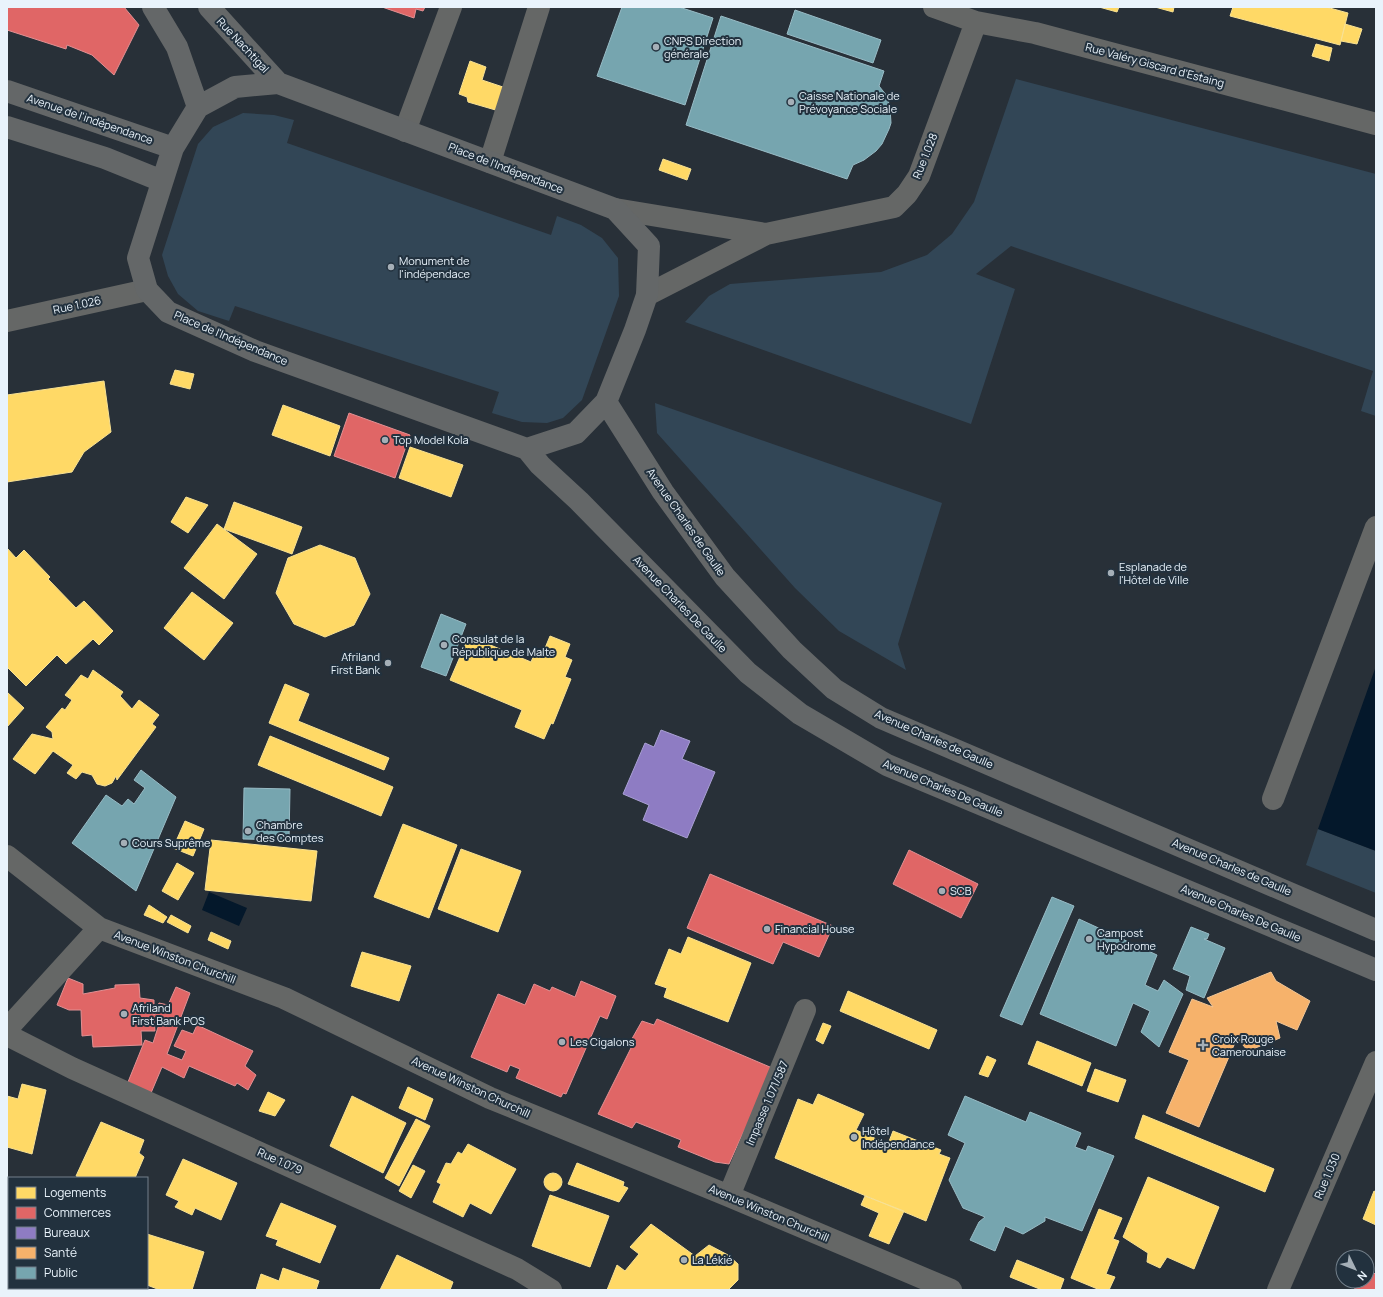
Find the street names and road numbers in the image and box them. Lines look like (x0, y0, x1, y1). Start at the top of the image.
street label: Rue Nachtigal (214, 14, 273, 76)
street label: Rue Valéry Giscard d'Estaing (1084, 39, 1226, 90)
street label: Avenue de l'indépendance (25, 90, 156, 147)
street label: Rue 1.028 (909, 131, 941, 181)
street label: Place de l'Indépendance (446, 139, 566, 197)
street label: Rue 1.026 (52, 292, 102, 317)
street label: Place de l'Indépendance (172, 307, 291, 369)
street label: Avenue Charles de Gaulle (643, 465, 730, 579)
street label: Avenue Charles De Gaulle (630, 552, 731, 656)
street label: Avenue Charles de Gaulle (872, 706, 996, 772)
street label: Avenue Charles De Gaulle (881, 755, 1006, 820)
street label: Avenue Charles de Gaulle (1170, 835, 1295, 899)
street label: Avenue Charles De Gaulle (1179, 880, 1304, 945)
street label: Avenue Winston Churchill (112, 926, 238, 987)
street label: Avenue Winston Churchill (409, 1052, 533, 1121)
street label: Impasse 1.071/587 (742, 1058, 791, 1147)
street label: Rue 1.079 (255, 1144, 305, 1177)
street label: Rue 1.030 (1310, 1151, 1343, 1201)
street label: Avenue Winston Churchill (707, 1180, 832, 1245)

